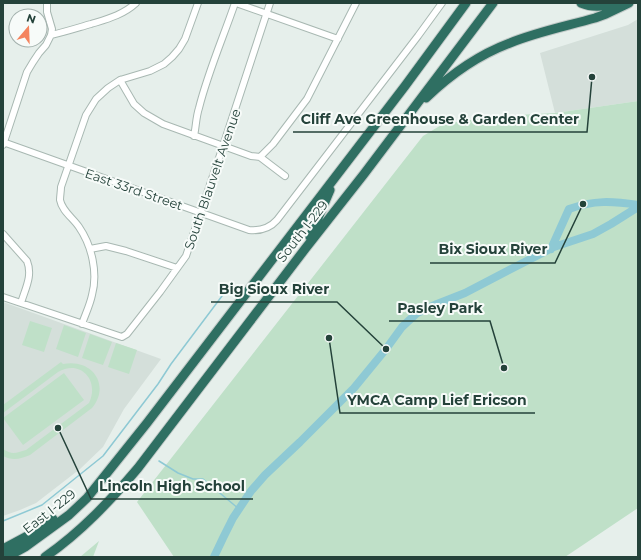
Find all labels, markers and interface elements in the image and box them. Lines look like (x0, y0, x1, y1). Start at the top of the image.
north arrow (8, 8, 48, 48)
text: N (25, 10, 38, 27)
street label: South Blauvelt Avenue (180, 106, 244, 252)
callout: Cliff Ave Greenhouse & Garden Center (293, 106, 587, 132)
text: Cliff Ave Greenhouse & Garden Center (301, 110, 579, 128)
street label: East 33rd Street (83, 165, 185, 213)
street label: South I-229 (273, 197, 331, 265)
callout: Bix Sioux River (430, 237, 555, 263)
text: Bix Sioux River (439, 240, 547, 258)
callout: Big Sioux River (211, 276, 337, 302)
text: Big Sioux River (219, 280, 329, 298)
callout: Pasley Park (389, 295, 490, 321)
text: Pasley Park (397, 299, 483, 317)
callout: YMCA Camp Lief Ericson (340, 387, 535, 413)
text: YMCA Camp Lief Ericson (346, 391, 527, 409)
callout: Lincoln High School (91, 473, 253, 499)
text: Lincoln High School (99, 477, 245, 495)
street label: East I-229 (19, 485, 79, 537)

